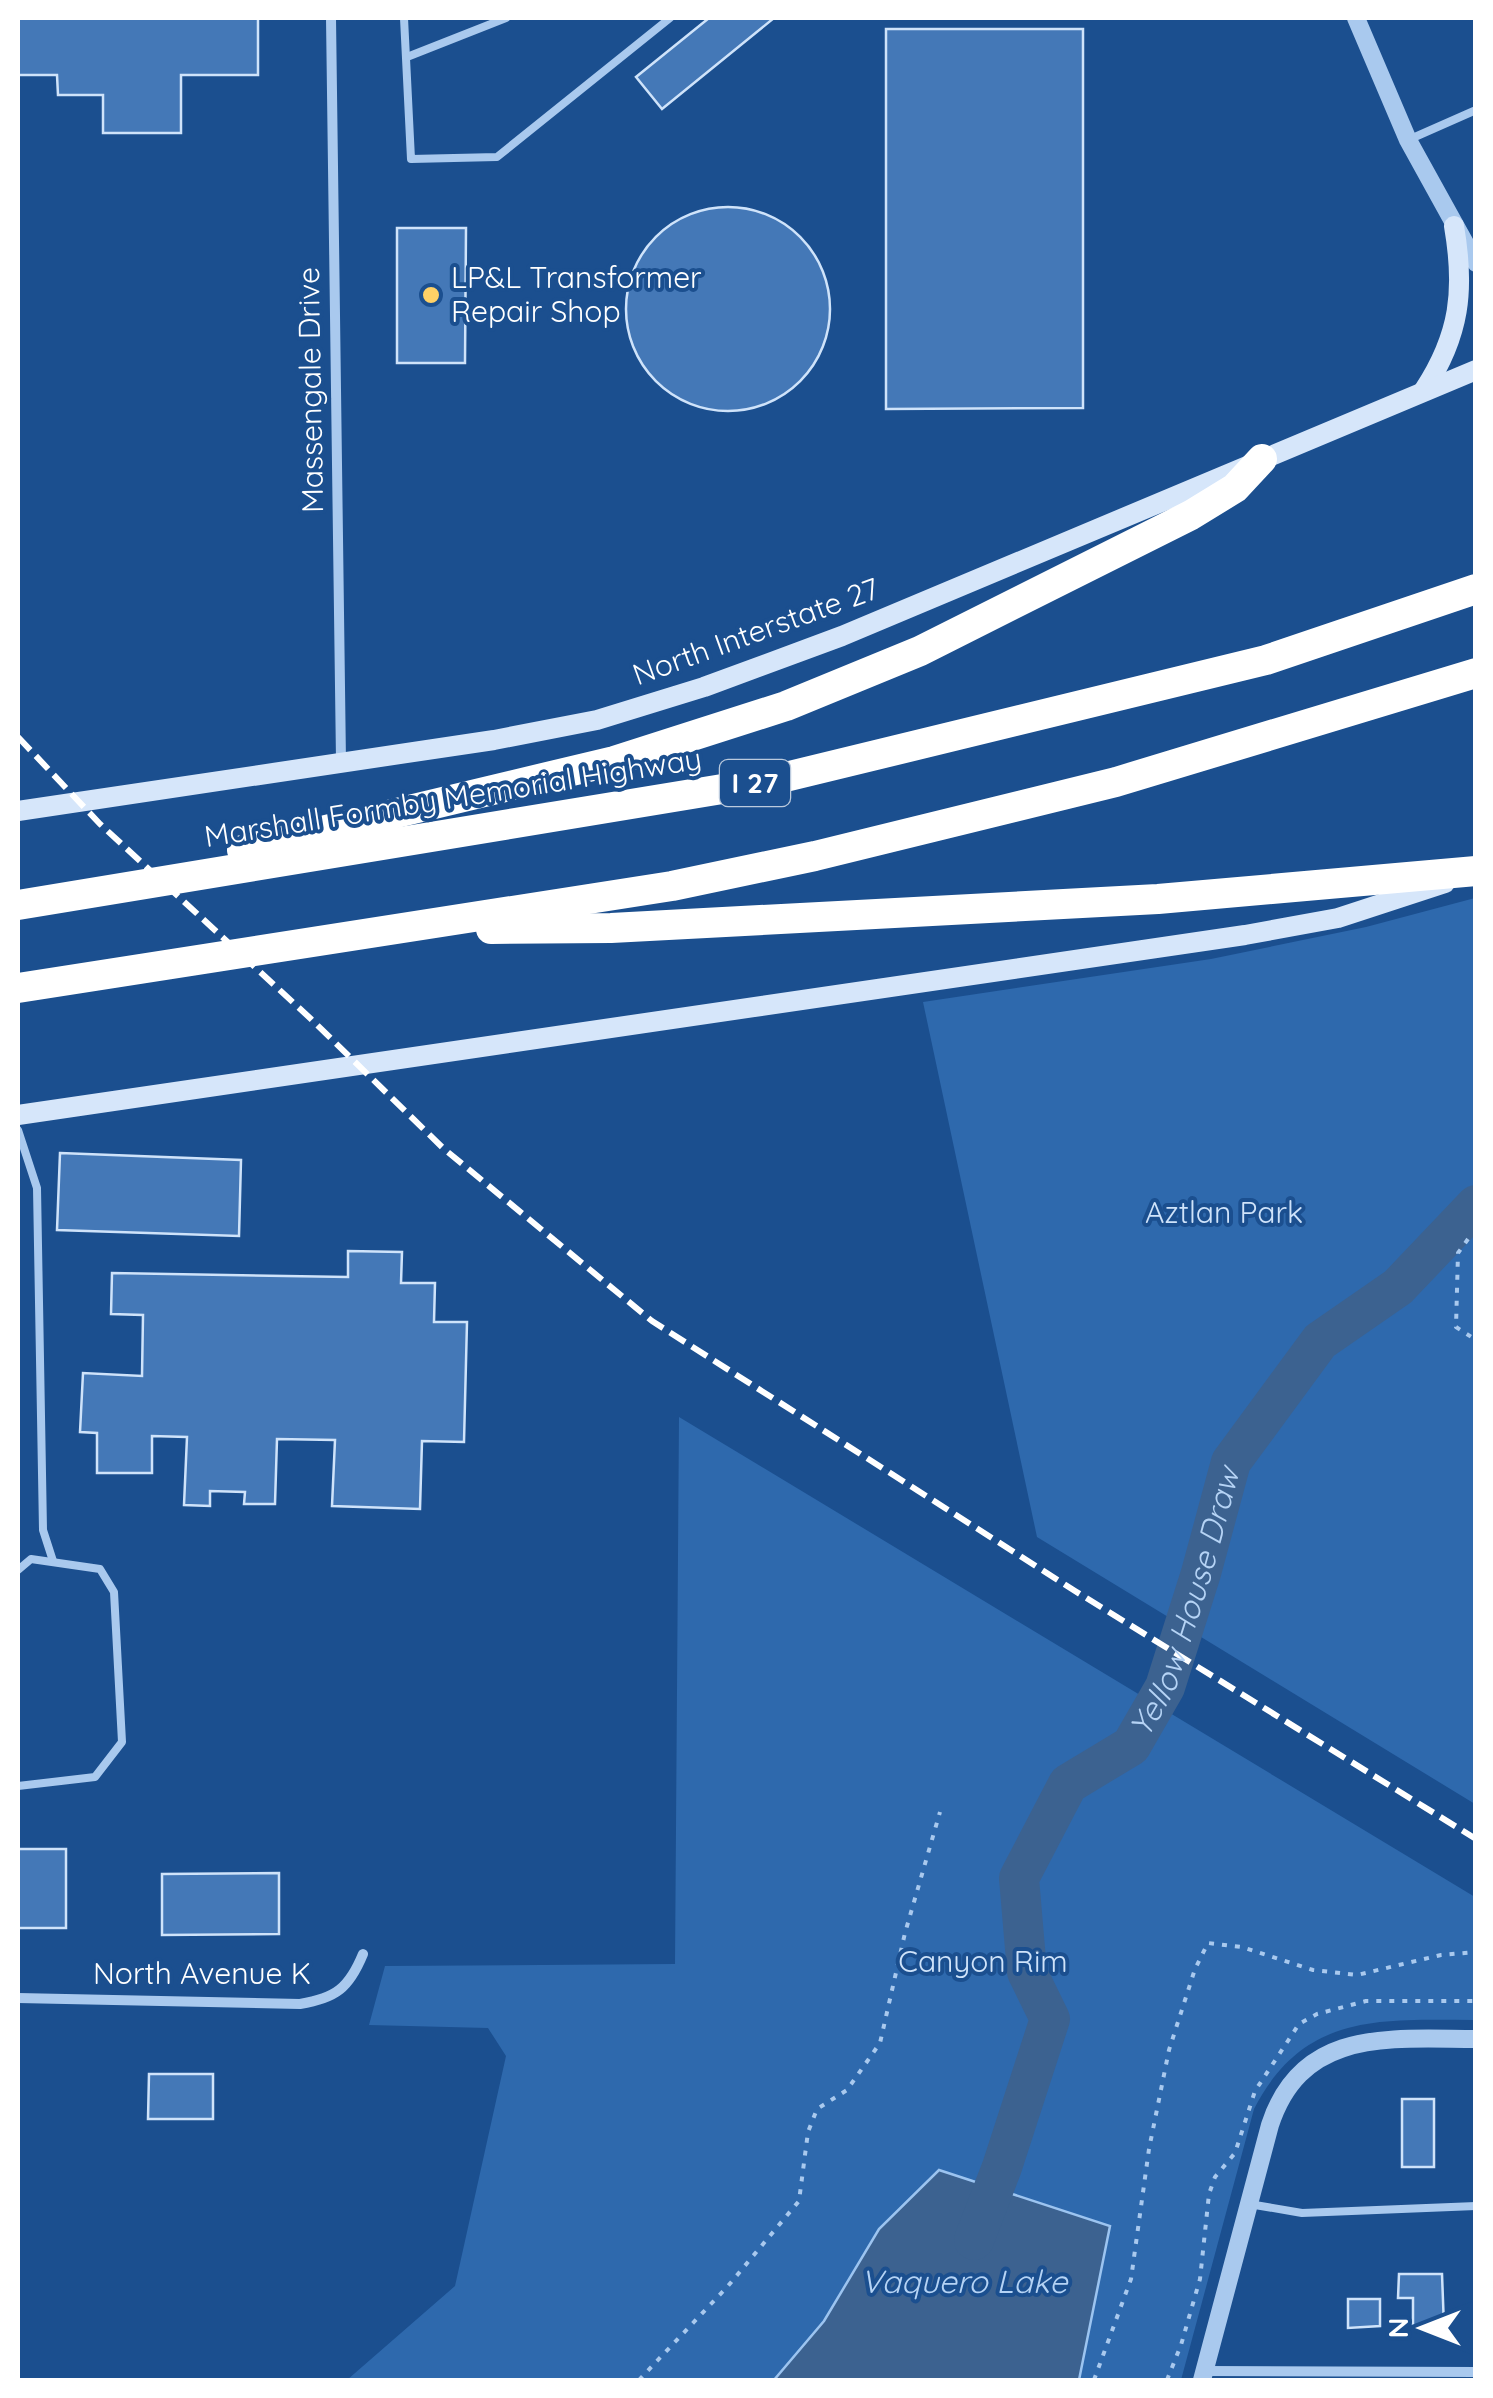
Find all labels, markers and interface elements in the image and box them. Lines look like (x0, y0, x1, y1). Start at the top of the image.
place label: LP&L Transformer Repair Shop (451, 258, 702, 330)
street label: Massengale Drive (289, 267, 331, 513)
marker: LP&L Transformer Repair Shop (420, 284, 442, 306)
street label: North Interstate 27 (627, 569, 884, 693)
street label: Marshall Formby Memorial Highway (201, 739, 704, 855)
road number: I 27 (720, 760, 790, 806)
park label: Aztlan Park (1145, 1193, 1303, 1231)
water label: Yellow House Draw (1120, 1460, 1248, 1743)
park label: Canyon Rim (898, 1942, 1068, 1980)
street label: North Avenue K (93, 1954, 311, 1992)
water label: Vaquero Lake (861, 2261, 1069, 2301)
north arrow (1373, 2278, 1473, 2378)
text: N (1380, 2318, 1415, 2338)

